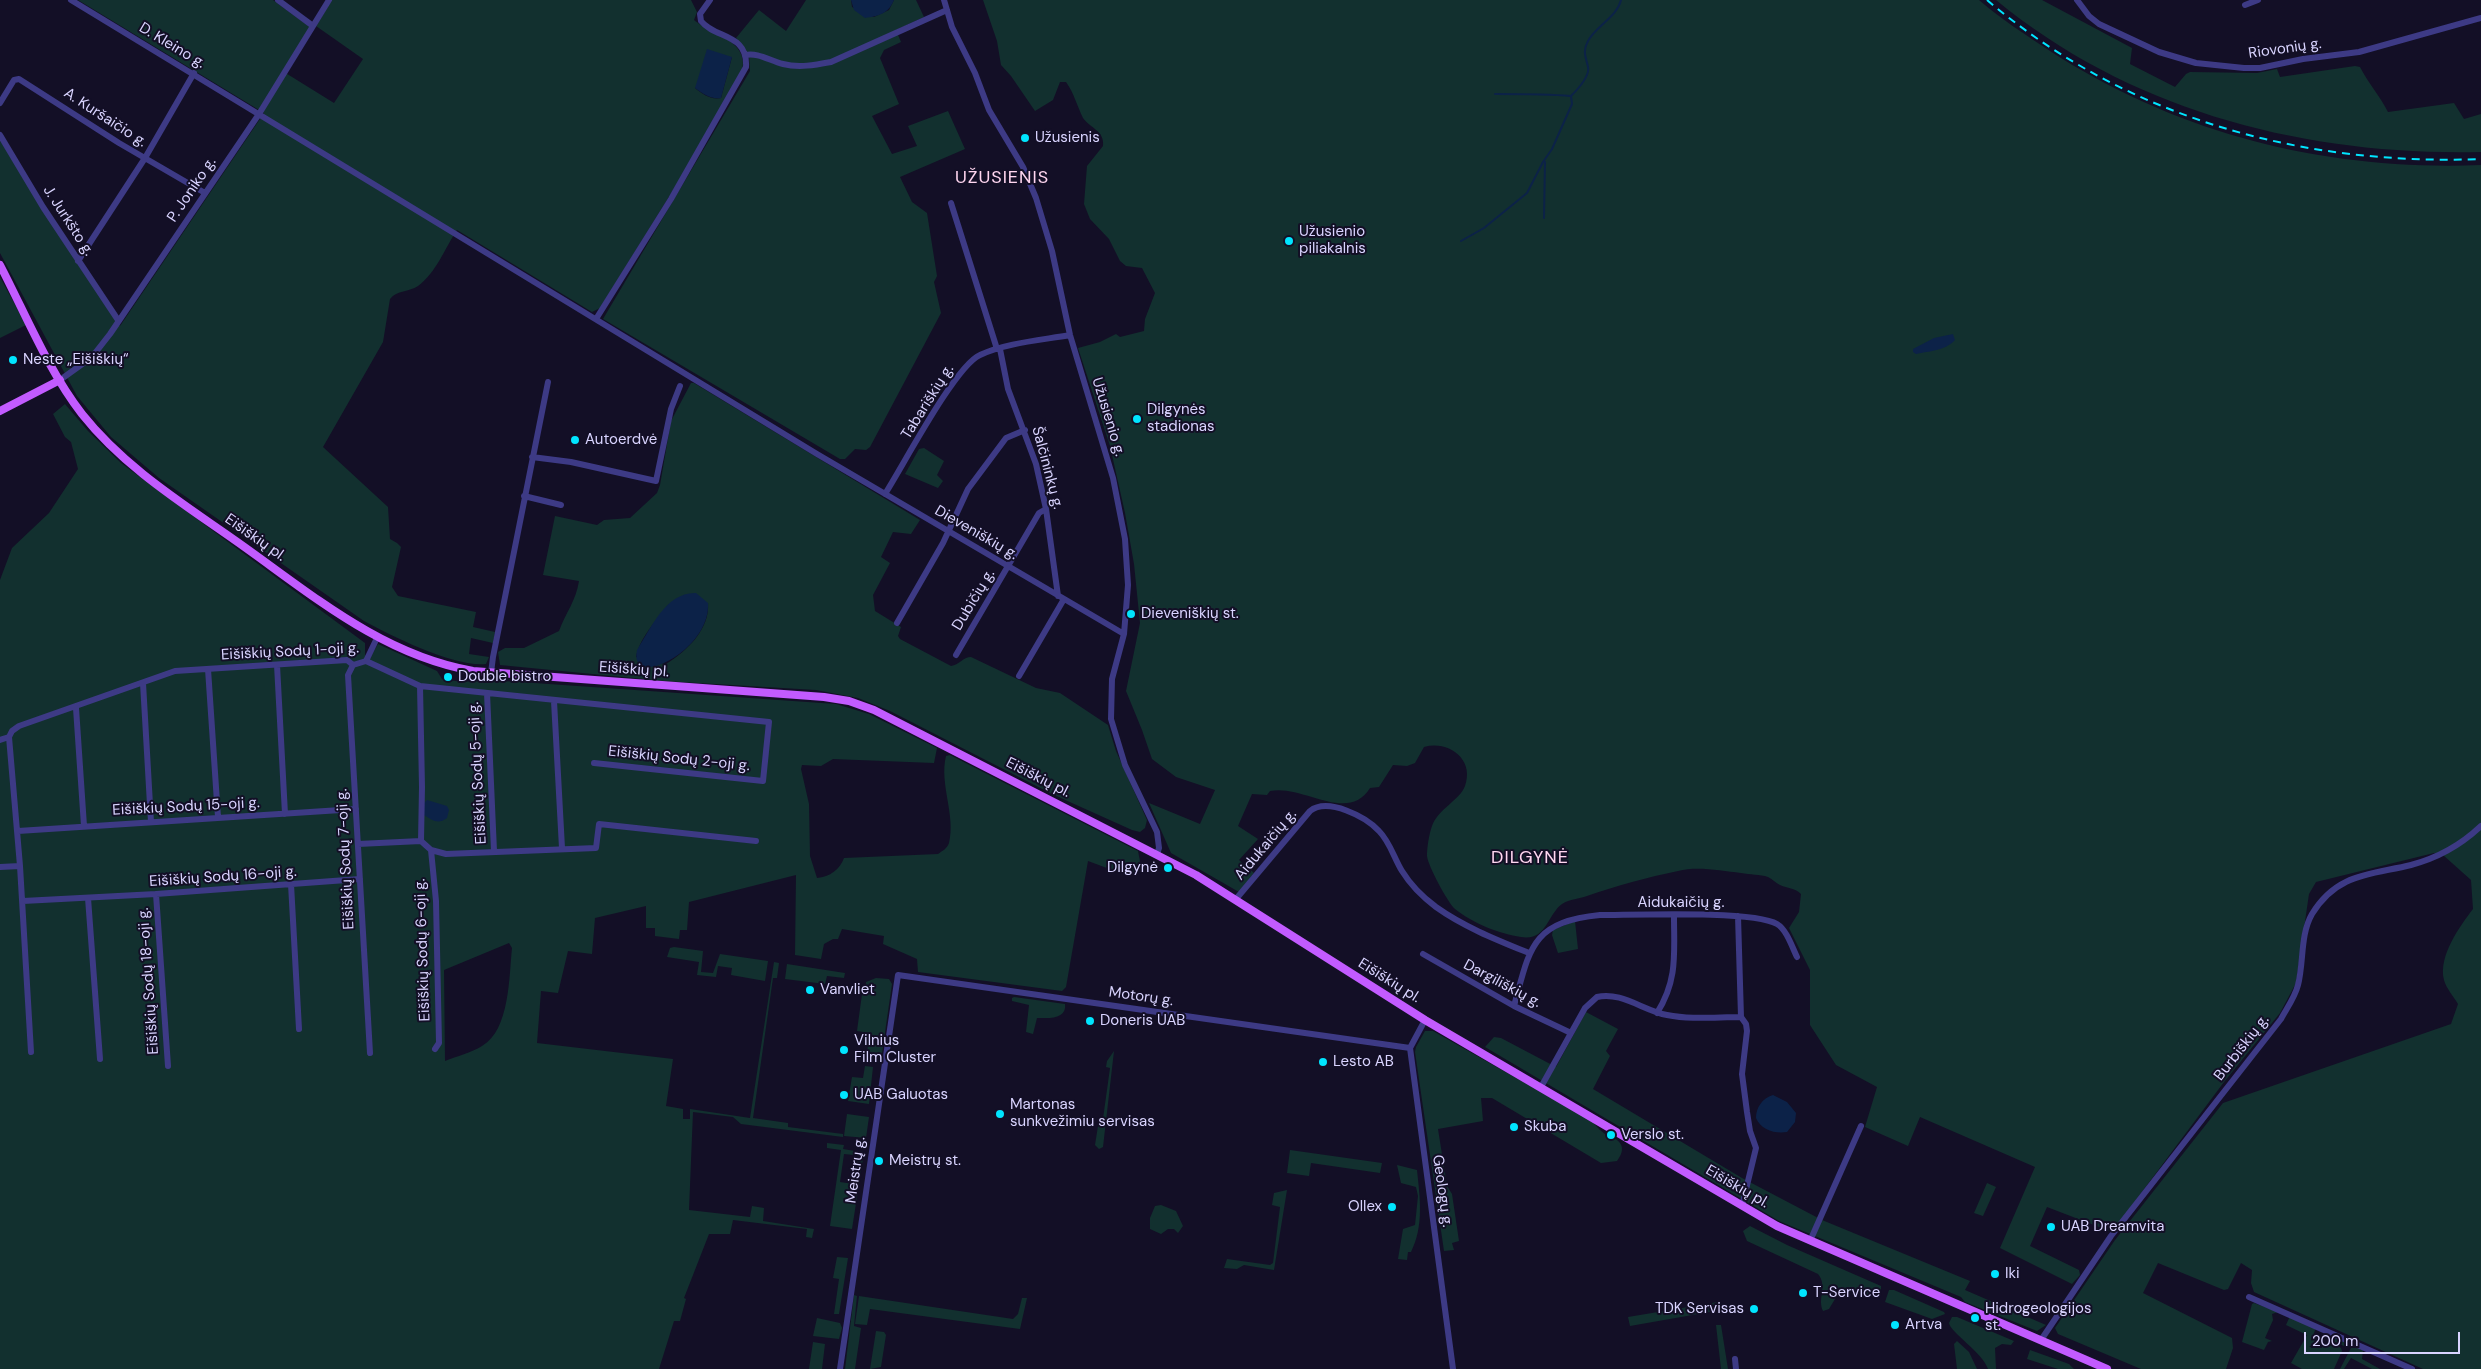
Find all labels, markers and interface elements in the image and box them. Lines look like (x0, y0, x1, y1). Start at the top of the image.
street label: D. Kleino g. (136, 19, 208, 73)
street label: Riovonių g. (2247, 35, 2323, 63)
street label: A. Kuršaičio g. (60, 85, 150, 151)
place label: Užusienis (1035, 129, 1100, 147)
marker: Užusienis (1019, 132, 1031, 144)
street label: P. Joniko g. (164, 154, 220, 226)
district label: UŽUSIENIS (954, 167, 1050, 189)
street label: J. Jurkšto g. (39, 183, 97, 259)
place label: Užusienio piliakalnis (1299, 223, 1366, 258)
marker: Užusienio piliakalnis (1283, 235, 1295, 247)
place label: Neste „Eišiškių“ (23, 351, 128, 369)
marker: Neste „Eišiškių“ (7, 354, 19, 366)
street label: Tabariškių g. (898, 361, 958, 443)
street label: Užusienio g. (1087, 375, 1129, 459)
place label: Dilgynės stadionas (1147, 401, 1214, 436)
marker: Dilgynės stadionas (1131, 413, 1143, 425)
street label: Šalčininkų g. (1027, 425, 1067, 511)
place label: Autoerdvė (585, 431, 657, 449)
marker: Autoerdvė (569, 434, 581, 446)
street label: Dieveniškių g. (931, 502, 1021, 564)
street label: Eišiškių pl. (221, 510, 289, 566)
street label: Dubičių g. (949, 566, 999, 634)
place label: Dieveniškių st. (1141, 605, 1239, 623)
marker: Dieveniškių st. (1125, 608, 1137, 620)
street label: Eišiškių Sodų 1-oji g. (220, 639, 360, 665)
street label: Eišiškių pl. (598, 659, 670, 681)
place label: Double bistro (458, 668, 551, 686)
marker: Double bistro (442, 671, 454, 683)
street label: Eišiškių Sodų 5-oji g. (465, 701, 491, 845)
street label: Eišiškių Sodų 2-oji g. (607, 743, 751, 775)
street label: Eišiškių pl. (1003, 754, 1073, 802)
street label: Eišiškių Sodų 7-oji g. (333, 788, 359, 930)
street label: Eišiškių Sodų 15-oji g. (112, 794, 260, 820)
street label: Aidukaičių g. (1231, 806, 1301, 884)
district label: DILGYNĖ (1490, 847, 1570, 869)
place label: Dilgynė (1107, 859, 1158, 877)
marker: Dilgynė (1162, 862, 1174, 874)
street label: Eišiškių Sodų 16-oji g. (149, 863, 297, 891)
street label: Eišiškių Sodų 6-oji g. (412, 878, 434, 1022)
street label: Aidukaičių g. (1638, 894, 1724, 912)
street label: Eišiškių Sodų 18-oji g. (135, 907, 163, 1055)
street label: Eišiškių pl. (1354, 955, 1424, 1007)
street label: Dargiliškių g. (1460, 956, 1544, 1012)
place label: Vanvliet (820, 981, 875, 999)
marker: Vanvliet (804, 984, 816, 996)
street label: Motorų g. (1107, 984, 1175, 1010)
street label: Burbiškių g. (2211, 1011, 2273, 1085)
place label: Doneris UAB (1100, 1012, 1185, 1030)
marker: Doneris UAB (1084, 1015, 1096, 1027)
place label: Vilnius Film Cluster (854, 1032, 936, 1067)
marker: Vilnius Film Cluster (838, 1044, 850, 1056)
place label: Lesto AB (1333, 1053, 1394, 1071)
marker: Lesto AB (1317, 1056, 1329, 1068)
place label: UAB Galuotas (854, 1086, 948, 1104)
marker: UAB Galuotas (838, 1089, 850, 1101)
place label: Martonas sunkvežimiu servisas (1010, 1096, 1155, 1131)
marker: Martonas sunkvežimiu servisas (994, 1108, 1006, 1120)
place label: Skuba (1524, 1118, 1566, 1136)
marker: Skuba (1508, 1121, 1520, 1133)
place label: Verslo st. (1621, 1126, 1684, 1144)
marker: Verslo st. (1605, 1129, 1617, 1141)
street label: Meistrų g. (842, 1135, 870, 1205)
place label: Meistrų st. (889, 1152, 961, 1170)
street label: Geologų g. (1428, 1154, 1456, 1228)
marker: Meistrų st. (873, 1155, 885, 1167)
street label: Eišiškių pl. (1702, 1162, 1772, 1212)
place label: Ollex (1348, 1198, 1382, 1216)
marker: Ollex (1386, 1201, 1398, 1213)
place label: UAB Dreamvita (2061, 1218, 2164, 1236)
marker: UAB Dreamvita (2045, 1221, 2057, 1233)
place label: Iki (2005, 1265, 2020, 1283)
marker: Iki (1989, 1268, 2001, 1280)
place label: T-Service (1813, 1284, 1880, 1302)
marker: T-Service (1797, 1287, 1809, 1299)
place label: TDK Servisas (1655, 1300, 1744, 1318)
place label: Hidrogeologijos st. (1985, 1300, 2092, 1335)
marker: TDK Servisas (1748, 1303, 1760, 1315)
marker: Hidrogeologijos st. (1969, 1312, 1981, 1324)
place label: Artva (1905, 1316, 1942, 1334)
marker: Artva (1889, 1319, 1901, 1331)
scale bar (2306, 1322, 2462, 1354)
text: 200 m (2312, 1331, 2358, 1351)

